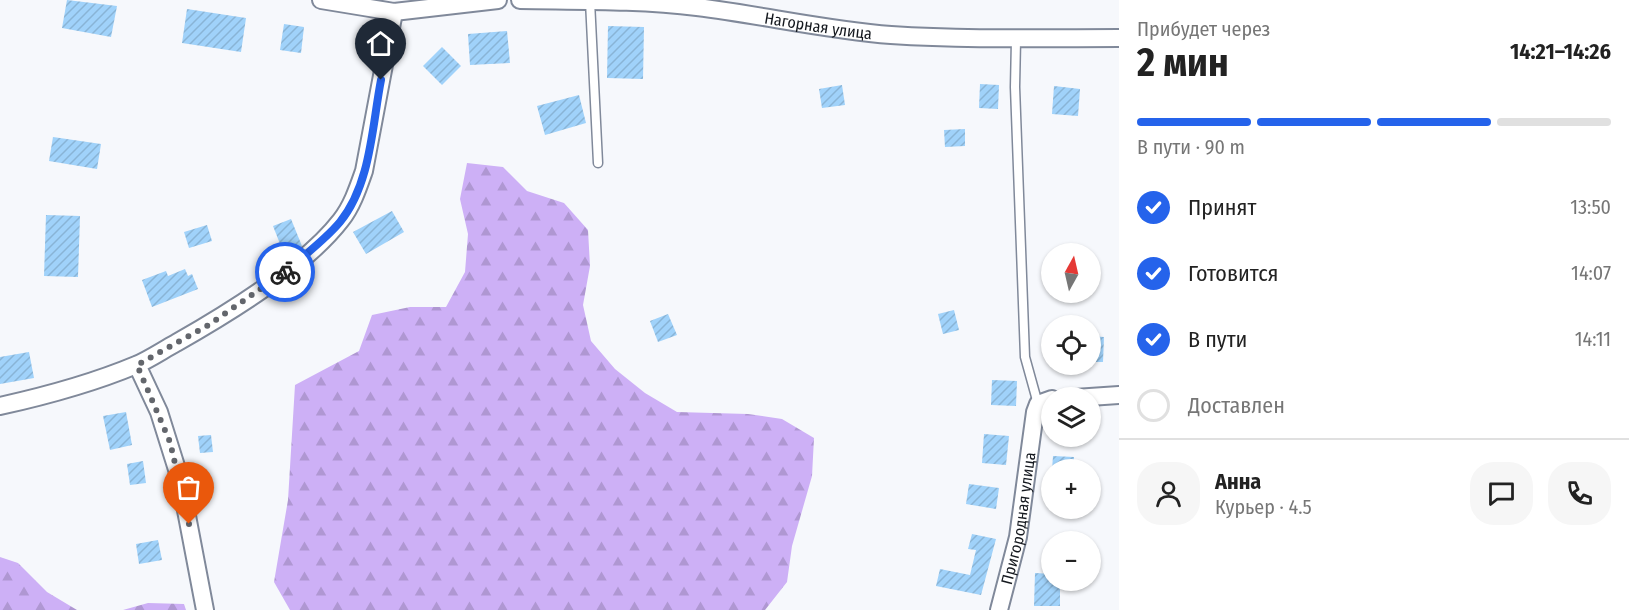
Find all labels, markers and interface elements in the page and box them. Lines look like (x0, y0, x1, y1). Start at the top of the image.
street label: Нагорная улица (763, 8, 873, 43)
text: Прибудет через (1137, 17, 1270, 41)
pin (355, 18, 406, 80)
icon: home (364, 27, 397, 60)
text: 14:21–14:26 (1510, 38, 1611, 65)
text: 2 мин (1137, 40, 1229, 86)
text: В пути · 90 m (1137, 135, 1245, 159)
icon: check (1137, 191, 1170, 224)
text: Принят (1188, 194, 1256, 221)
text: 13:50 (1570, 195, 1611, 219)
courier (255, 242, 315, 302)
north arrow (1041, 243, 1101, 303)
map controls (1041, 243, 1101, 591)
icon: bike (269, 256, 302, 289)
icon: check (1137, 257, 1170, 290)
text: Готовится (1188, 260, 1279, 287)
text: 14:07 (1571, 261, 1611, 285)
button: locate (1041, 315, 1101, 375)
icon: check (1137, 323, 1170, 356)
text: В пути (1188, 326, 1247, 353)
text: 14:11 (1575, 327, 1611, 351)
button: layers (1041, 387, 1101, 447)
text: Доставлен (1188, 392, 1285, 419)
street label: Пригородная улица (997, 451, 1039, 586)
button: + (1041, 459, 1101, 519)
pin (163, 462, 214, 524)
button: person (1137, 462, 1200, 525)
button: chat (1470, 462, 1533, 525)
button: phone (1548, 462, 1611, 525)
text: Анна (1215, 468, 1261, 495)
icon: bag (172, 471, 205, 504)
text: Курьер · 4.5 (1215, 495, 1312, 519)
button: − (1041, 531, 1101, 591)

